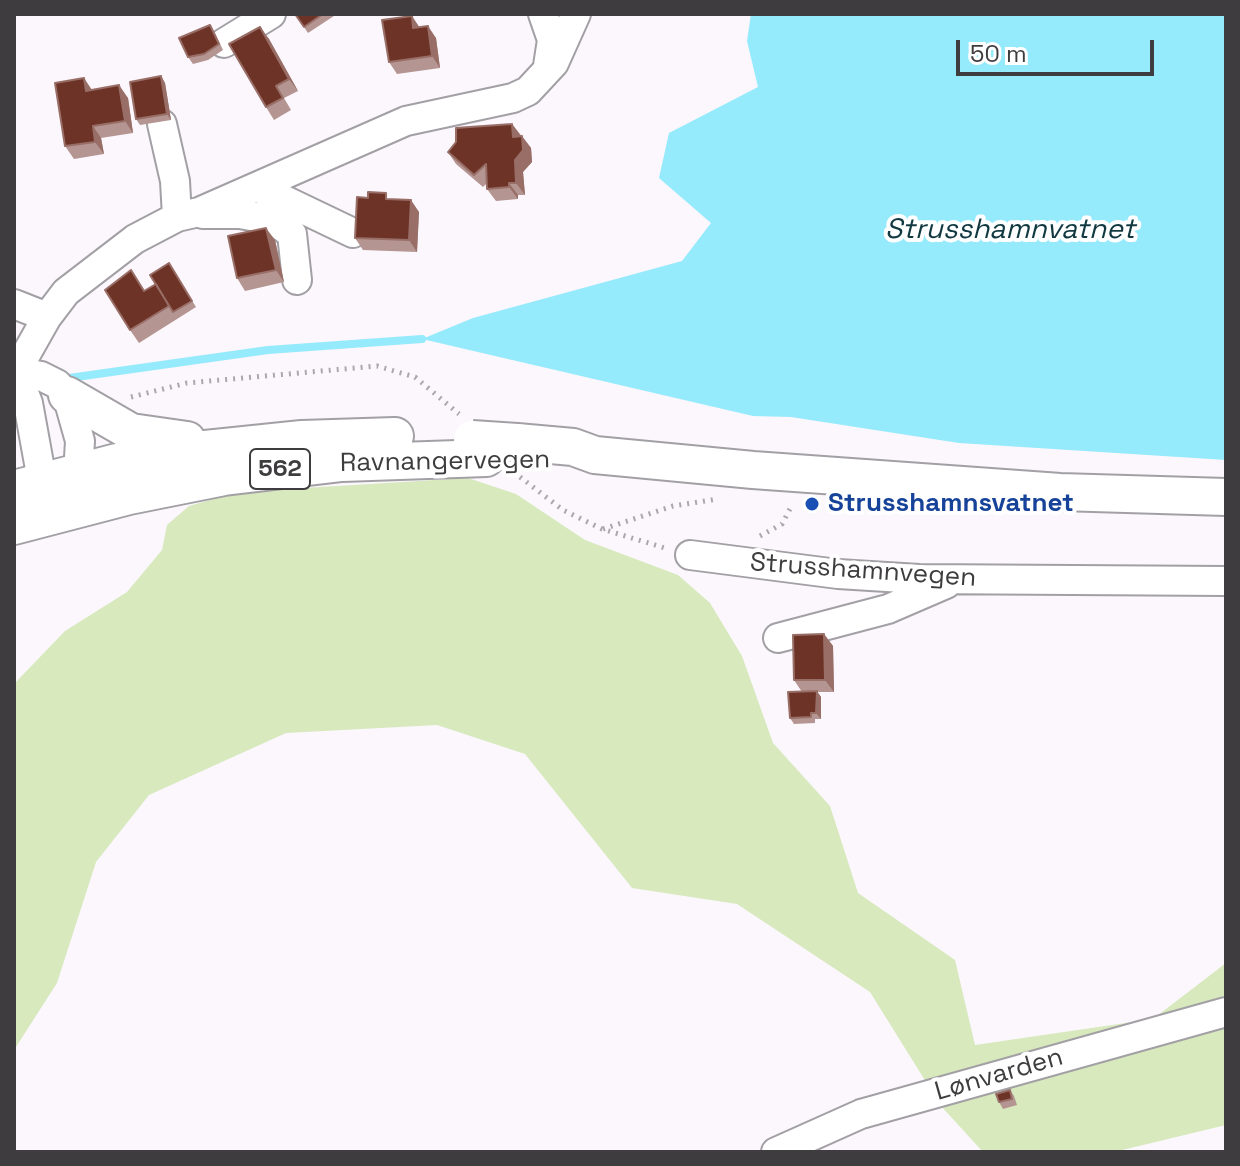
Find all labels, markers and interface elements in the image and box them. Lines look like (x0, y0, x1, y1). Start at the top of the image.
scale bar (960, 24, 1158, 74)
text: 50 m (970, 38, 1027, 69)
water label: Strusshamnvatnet (885, 213, 1135, 247)
street label: Ravnangervegen (340, 445, 550, 479)
road number: 562 (250, 449, 310, 489)
place label: Strusshamnsvatnet (828, 488, 1074, 520)
marker: Strusshamnsvatnet (803, 495, 821, 513)
street label: Strusshamnvegen (749, 548, 977, 594)
street label: Lønvarden (931, 1042, 1067, 1108)

